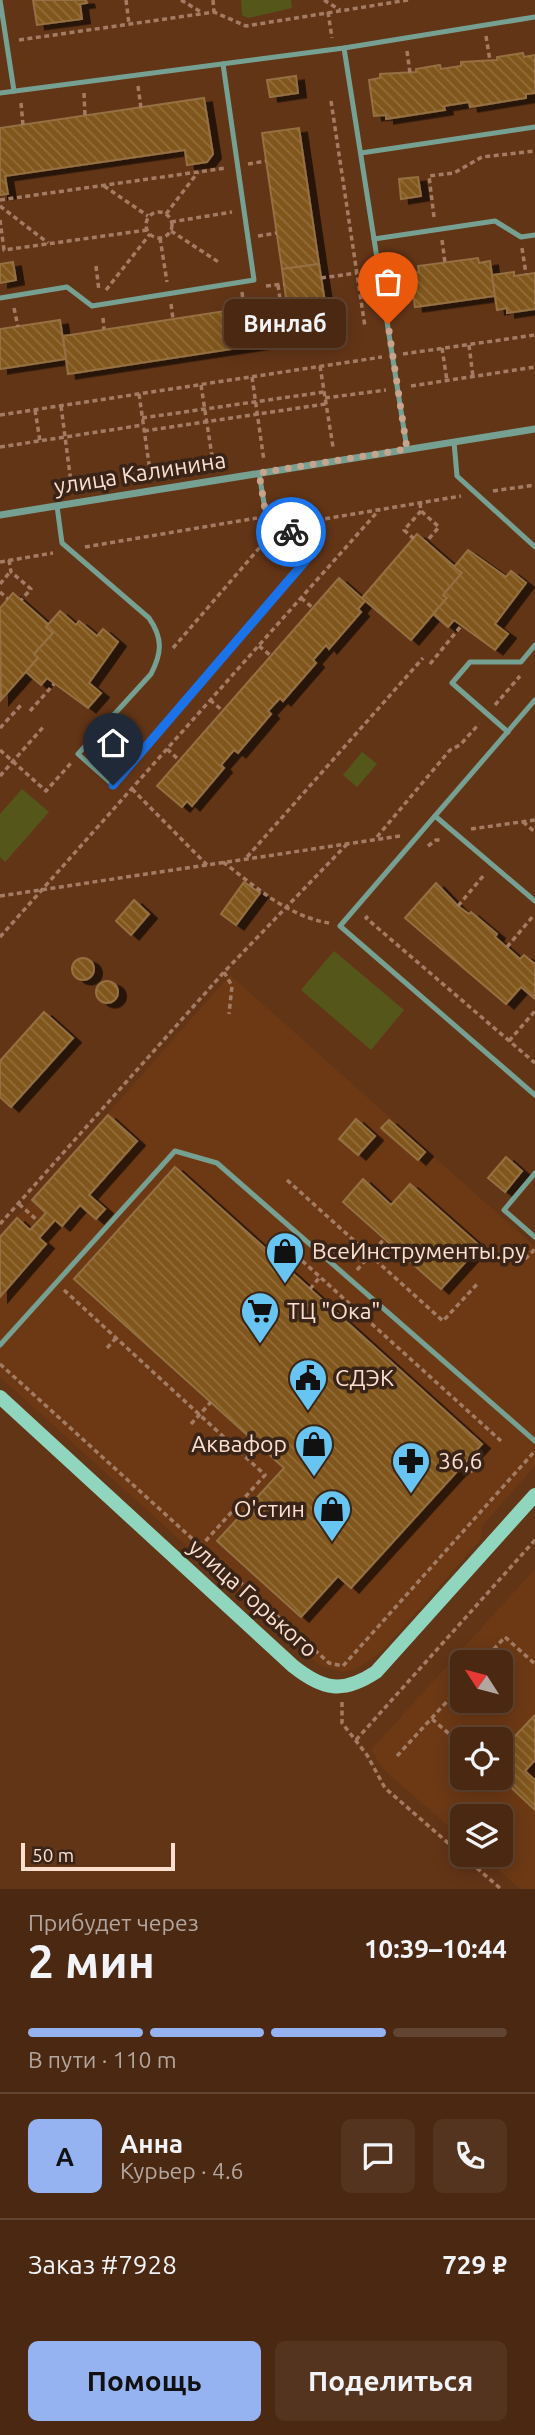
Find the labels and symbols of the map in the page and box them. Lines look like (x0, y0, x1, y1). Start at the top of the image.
pin (358, 252, 418, 324)
callout: Винлаб (224, 300, 346, 348)
street label: улица Калинина (52, 447, 228, 498)
courier (256, 497, 326, 567)
pin (83, 713, 143, 785)
shop icon: ВсеИнструменты.ру (264, 1230, 306, 1285)
place label: ВсеИнструменты.ру (312, 1238, 526, 1263)
supermarket icon: ТЦ "Ока" (239, 1290, 281, 1345)
place label: ТЦ "Ока" (287, 1298, 380, 1323)
public building icon: СДЭК (287, 1357, 329, 1412)
place label: СДЭК (335, 1365, 394, 1390)
shop icon: Аквафор (293, 1423, 335, 1478)
place label: Аквафор (191, 1431, 287, 1456)
pharmacy icon: 36,6 (390, 1440, 432, 1495)
place label: 36,6 (438, 1448, 483, 1473)
shop icon: О'стин (311, 1488, 353, 1543)
place label: О'стин (234, 1496, 305, 1521)
street label: улица Горького (184, 1534, 323, 1662)
north arrow (450, 1650, 513, 1713)
scale bar (21, 1840, 175, 1872)

